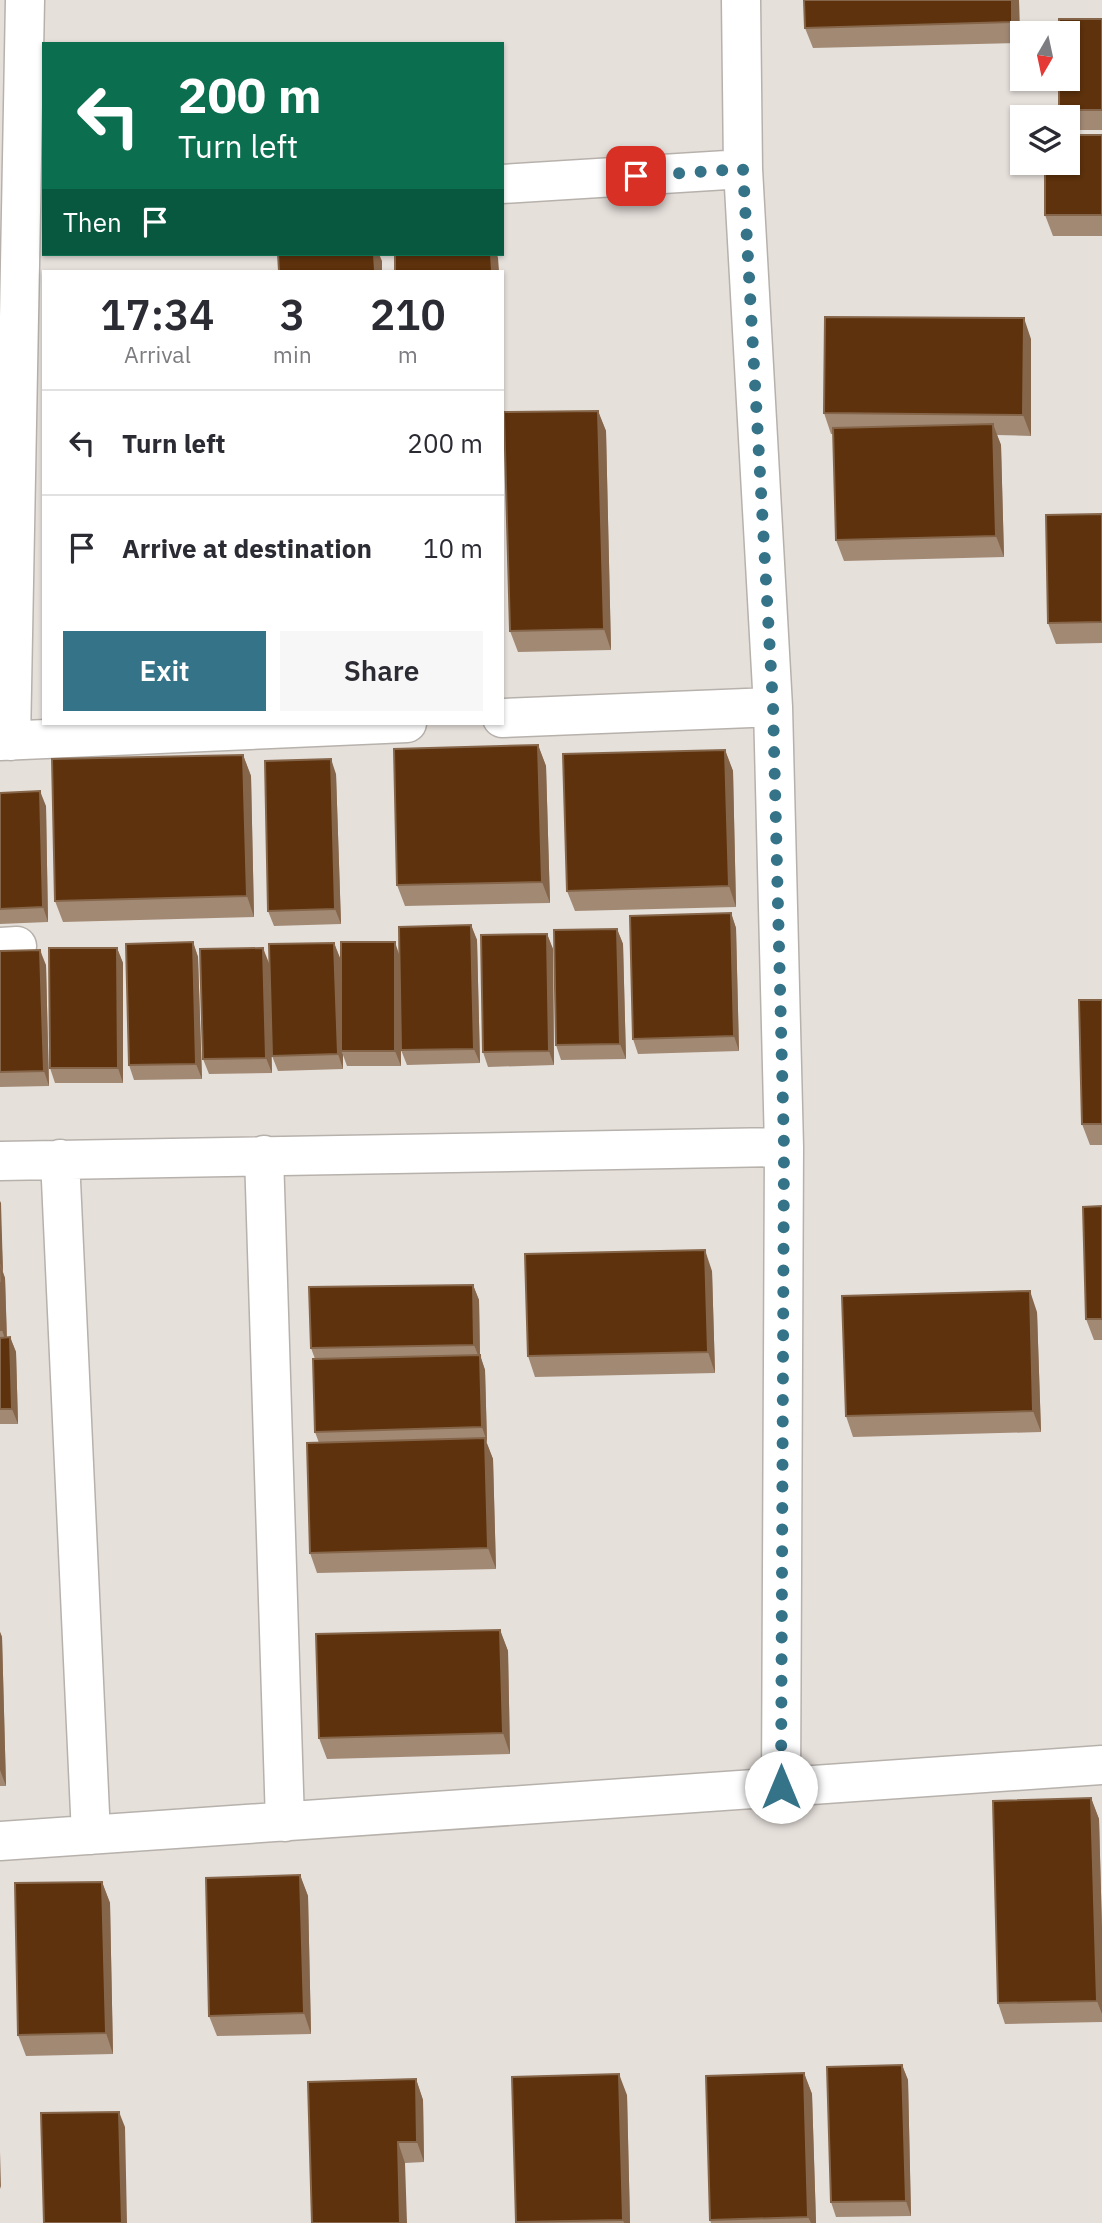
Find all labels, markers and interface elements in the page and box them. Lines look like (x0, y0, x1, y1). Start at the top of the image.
north arrow (1010, 21, 1080, 91)
map controls (1010, 21, 1080, 175)
text: 200 m (178, 63, 322, 126)
icon: left (63, 70, 154, 161)
button: layers (1010, 105, 1080, 175)
text: Turn left (178, 125, 298, 167)
pin (606, 146, 666, 206)
icon: arrive (617, 157, 655, 195)
icon: arrive (136, 203, 174, 241)
text: Then (63, 205, 122, 239)
text: 17:34 (100, 287, 215, 342)
text: 3 (280, 287, 305, 342)
text: 210 (370, 287, 446, 342)
text: Arrival (124, 339, 191, 369)
text: min (273, 339, 312, 369)
text: m (398, 339, 418, 369)
icon: left (63, 424, 101, 462)
text: Turn left (122, 426, 225, 460)
text: 200 m (407, 426, 483, 460)
icon: arrive (63, 529, 101, 567)
text: Arrive at destination (122, 531, 372, 565)
text: 10 m (423, 531, 483, 565)
button: Exit (63, 631, 266, 711)
button: Share (280, 631, 483, 711)
position arrow (744, 1750, 818, 1824)

